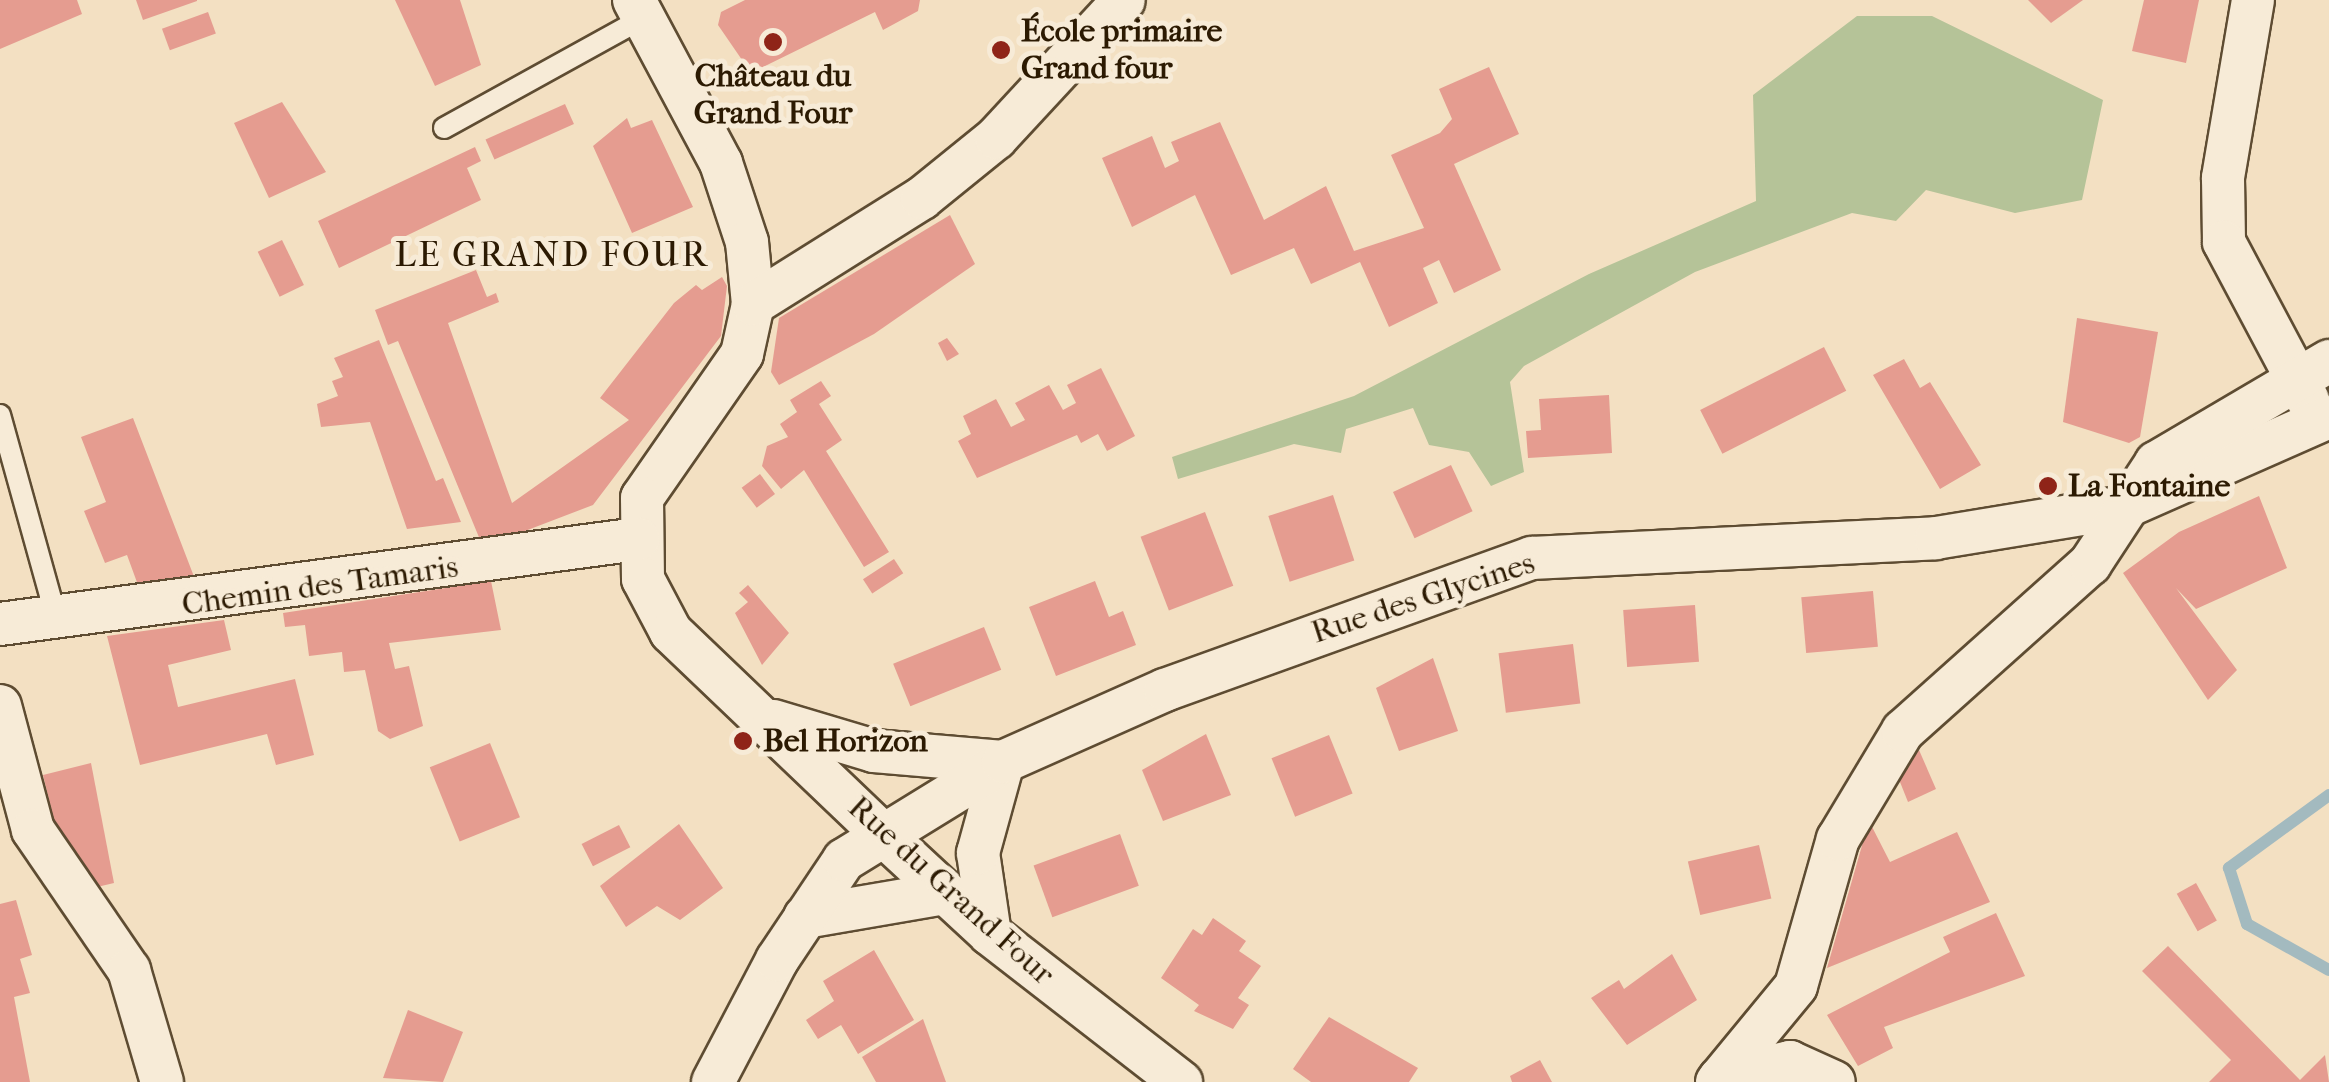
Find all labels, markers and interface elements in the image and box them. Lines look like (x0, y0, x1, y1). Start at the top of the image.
place label: École primaire Grand four (1021, 13, 1222, 88)
marker: Château du Grand Four (762, 31, 784, 53)
marker: École primaire Grand four (990, 39, 1012, 61)
place label: Château du Grand Four (694, 58, 852, 133)
district label: LE GRAND FOUR (395, 234, 709, 276)
place label: La Fontaine (2068, 467, 2230, 505)
marker: La Fontaine (2037, 475, 2059, 497)
street label: Rue des Glycines (1307, 544, 1539, 652)
street label: Chemin des Tamaris (179, 548, 461, 624)
place label: Bel Horizon (763, 722, 928, 760)
marker: Bel Horizon (732, 730, 754, 752)
street label: Rue du Grand Four (840, 788, 1062, 994)

